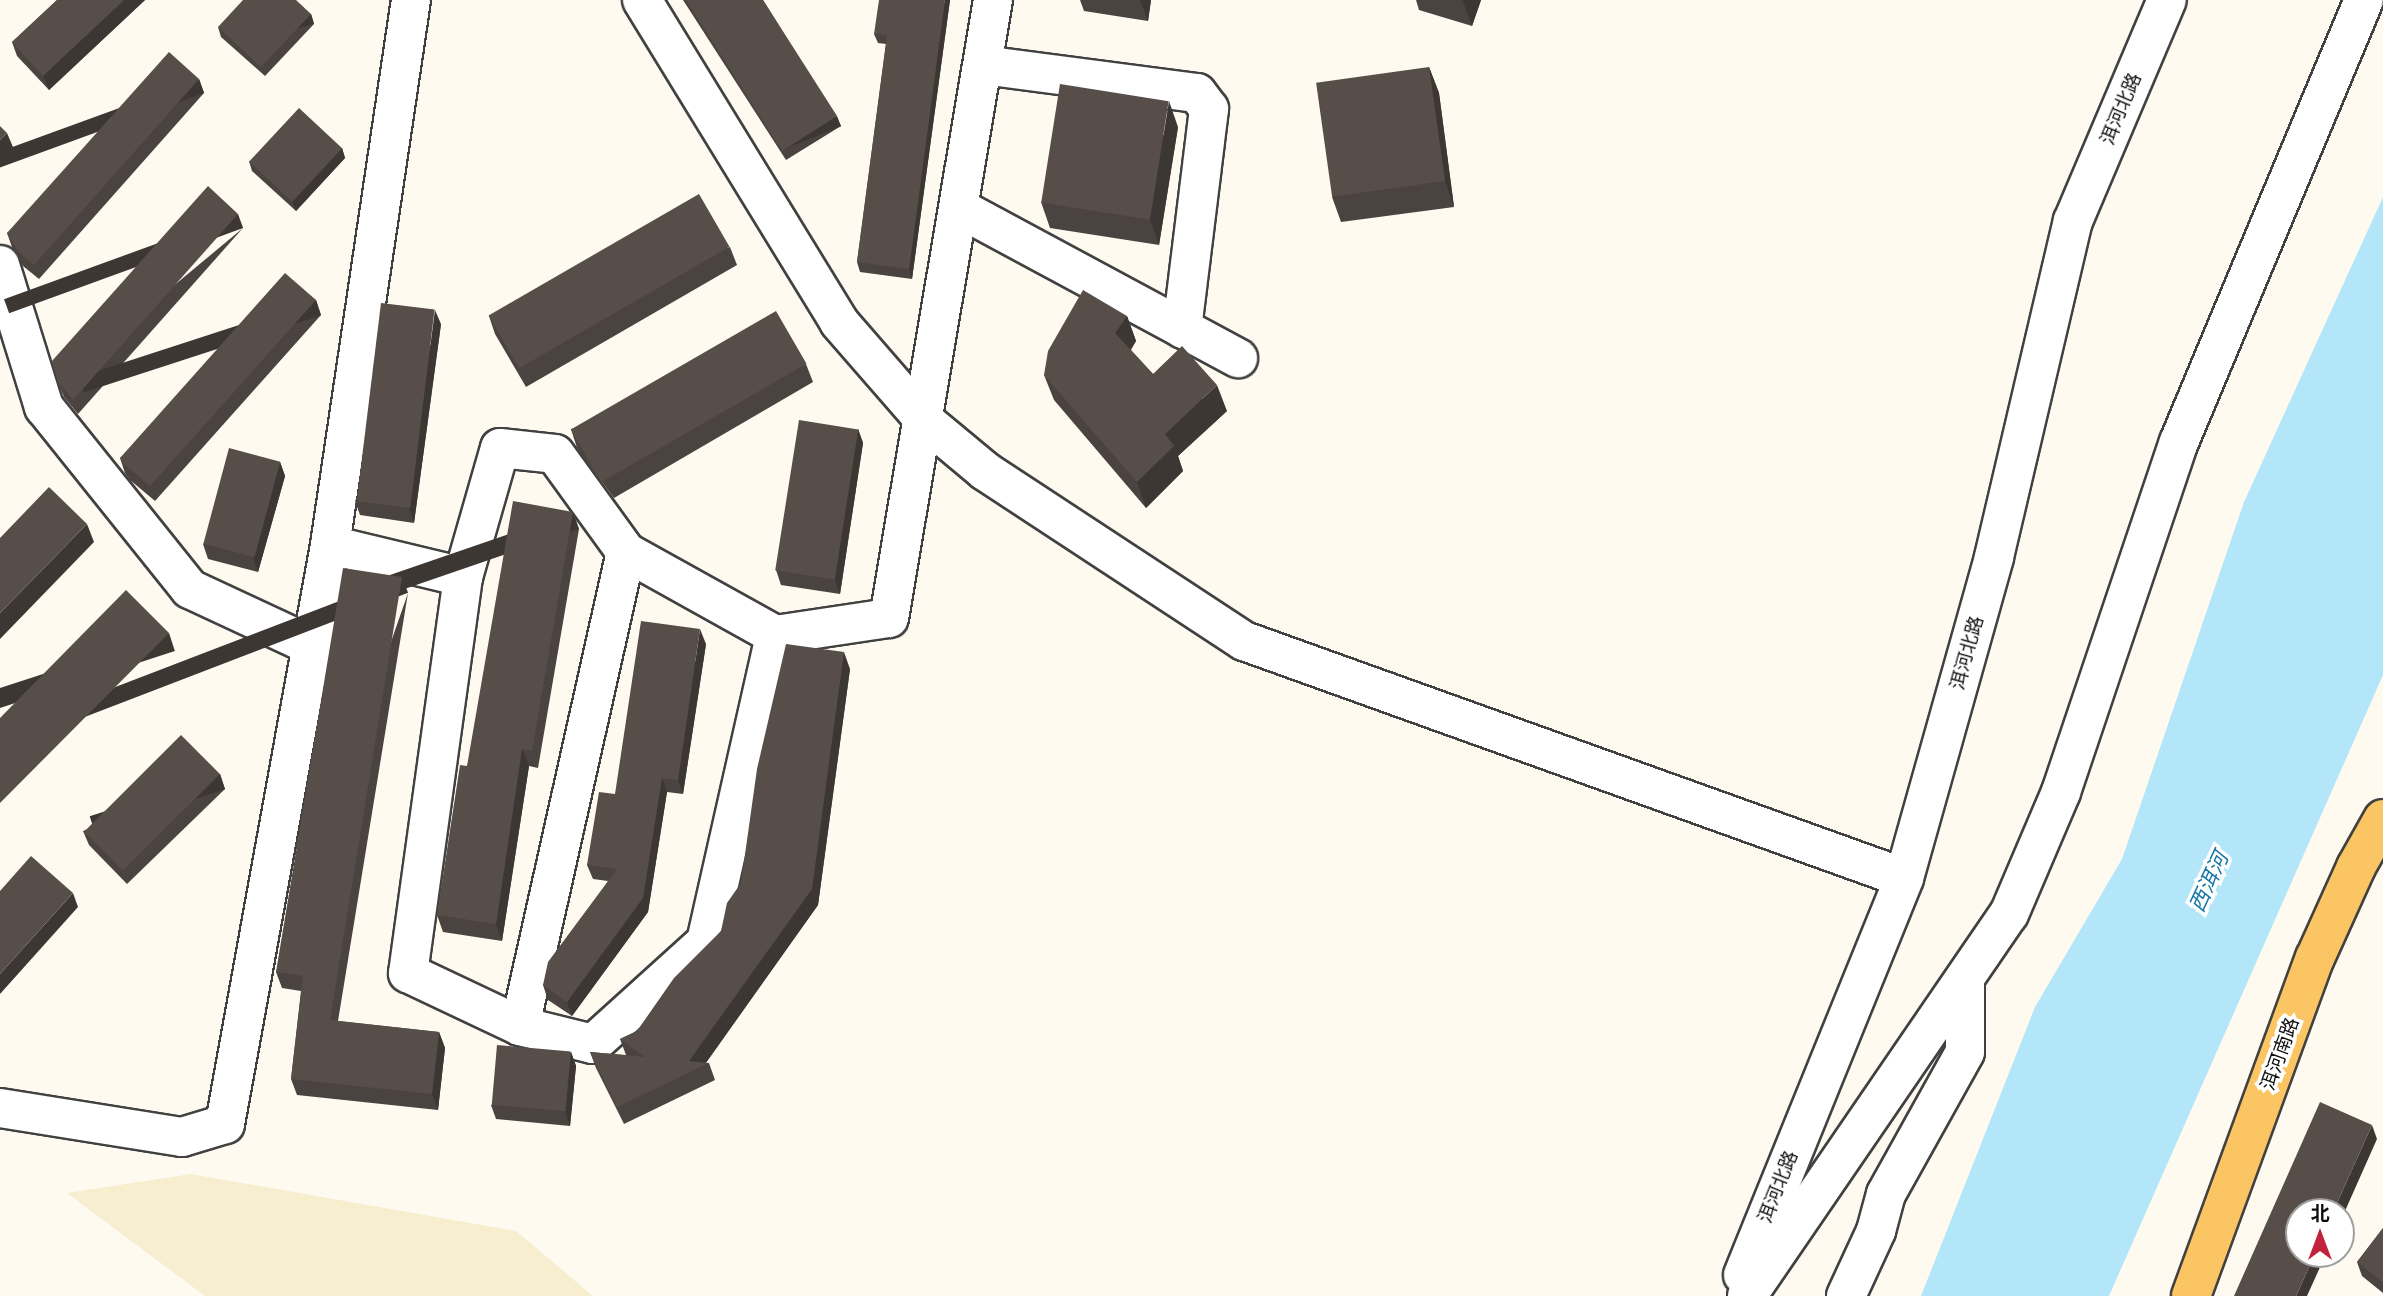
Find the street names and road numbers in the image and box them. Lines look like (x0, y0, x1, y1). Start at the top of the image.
street label: 洱河北路 (2096, 70, 2146, 148)
street label: 洱河北路 (1946, 613, 1988, 693)
street label: 洱河南路 (2256, 1014, 2304, 1094)
street label: 洱河北路 (1753, 1147, 1803, 1227)

